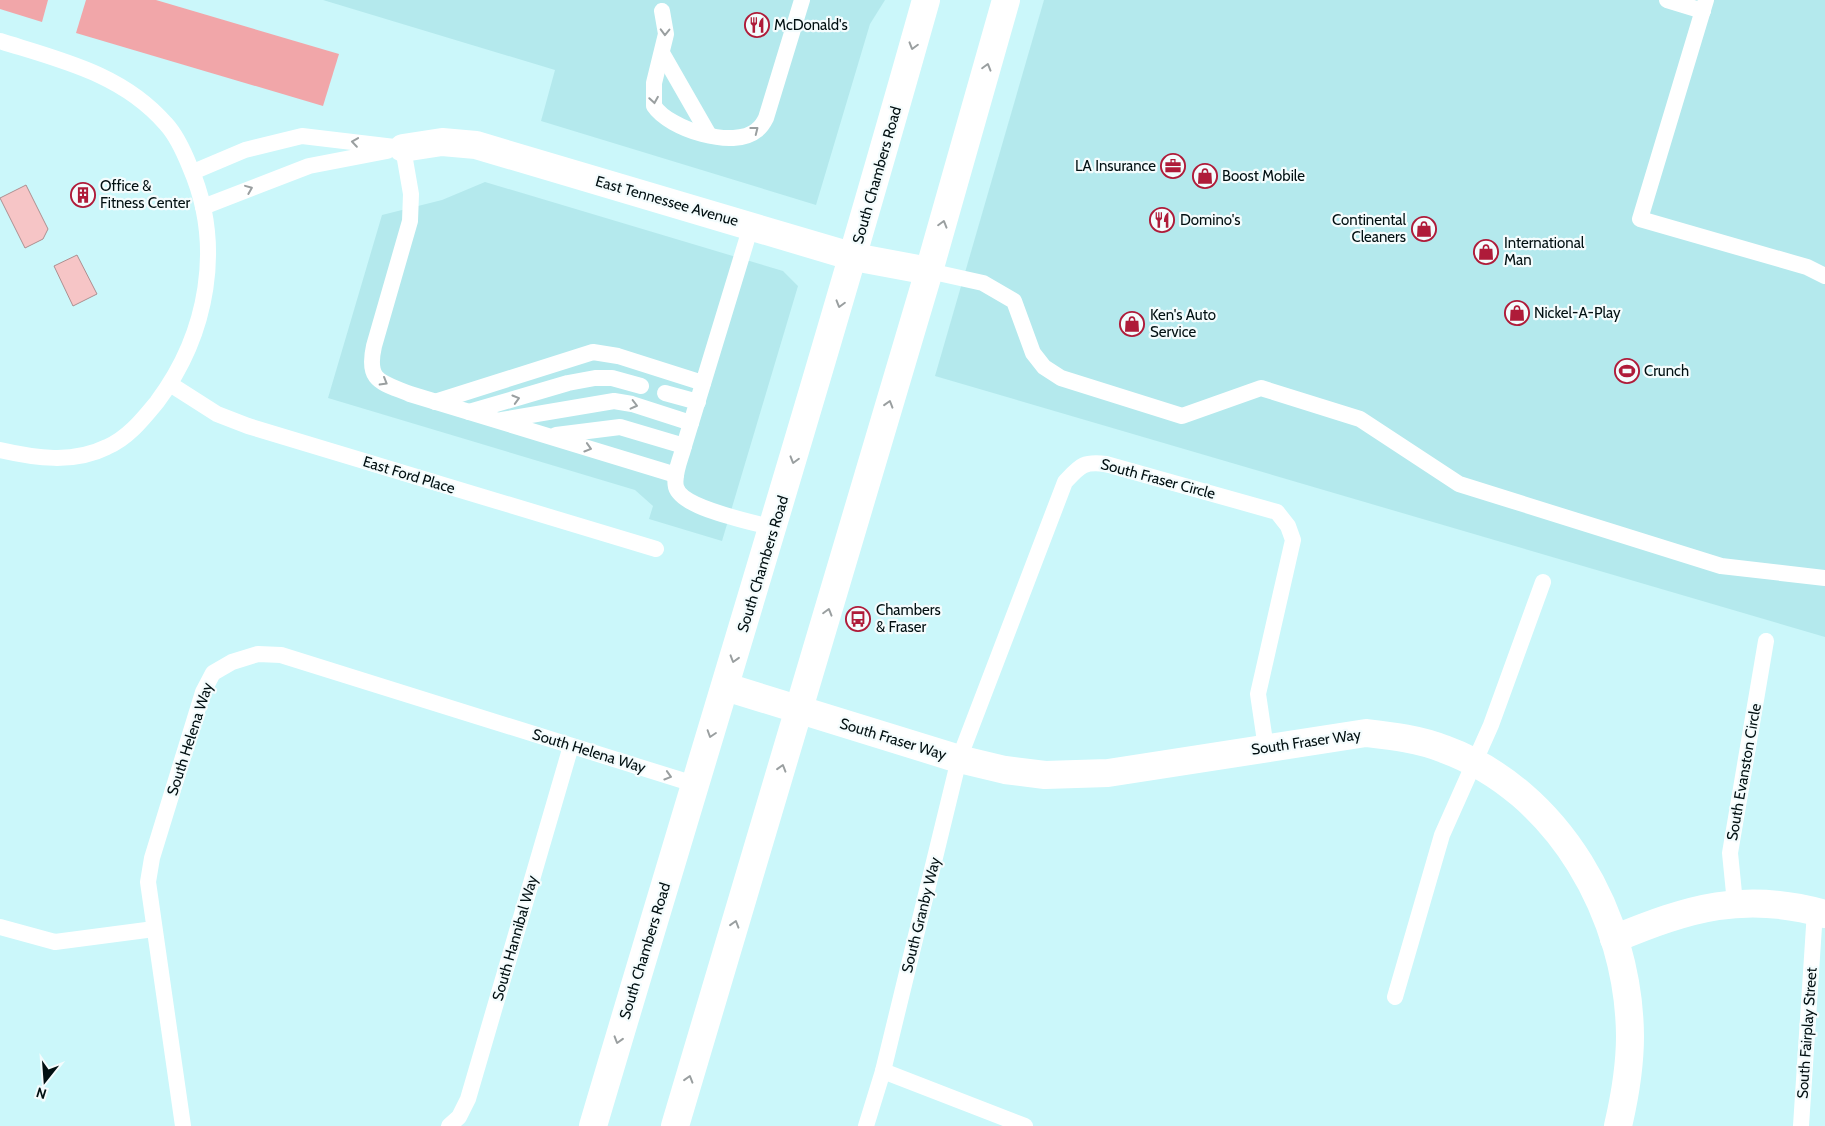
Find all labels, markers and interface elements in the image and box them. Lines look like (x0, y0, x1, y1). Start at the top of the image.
restaurant icon: McDonald's (744, 12, 770, 38)
place label: McDonald's (774, 16, 848, 34)
one-way arrow (660, 28, 670, 36)
one-way arrow (909, 41, 919, 49)
one-way arrow (981, 64, 991, 72)
one-way arrow (648, 97, 659, 105)
street label: South Chambers Road (849, 104, 905, 246)
one-way arrow (750, 126, 759, 135)
one-way arrow (351, 137, 359, 148)
office icon: LA Insurance (1160, 153, 1186, 179)
place label: LA Insurance (1075, 157, 1156, 175)
shop icon: Boost Mobile (1192, 163, 1218, 189)
place label: Boost Mobile (1222, 167, 1305, 185)
street label: East Tennessee Avenue (593, 172, 741, 230)
place label: Office & Fitness Center (100, 177, 190, 212)
building icon: Office & Fitness Center (70, 182, 96, 208)
one-way arrow (244, 185, 252, 195)
restaurant icon: Domino's (1149, 207, 1175, 233)
place label: Domino's (1180, 211, 1240, 229)
place label: Continental Cleaners (1332, 211, 1406, 246)
shop icon: Continental Cleaners (1411, 216, 1437, 242)
one-way arrow (937, 220, 947, 228)
place label: International Man (1504, 234, 1585, 269)
shop icon: International Man (1473, 239, 1499, 265)
one-way arrow (836, 299, 846, 307)
shop icon: Nickel-A-Play (1504, 300, 1530, 326)
place label: Nickel-A-Play (1534, 304, 1621, 322)
place label: Ken's Auto Service (1150, 306, 1216, 341)
shop icon: Ken's Auto Service (1119, 311, 1145, 337)
sports icon: Crunch (1614, 358, 1640, 384)
place label: Crunch (1644, 362, 1689, 380)
one-way arrow (378, 376, 387, 386)
one-way arrow (512, 394, 520, 404)
one-way arrow (629, 399, 638, 410)
one-way arrow (884, 400, 894, 408)
one-way arrow (583, 442, 592, 452)
street label: East Ford Place (361, 452, 458, 498)
one-way arrow (790, 455, 800, 463)
street label: South Fraser Circle (1099, 455, 1218, 503)
street label: South Chambers Road (734, 493, 792, 635)
place label: Chambers & Fraser (876, 601, 941, 636)
bus stop icon: Chambers & Fraser (845, 606, 871, 632)
one-way arrow (822, 608, 833, 617)
one-way arrow (730, 654, 740, 662)
street label: South Helena Way (163, 680, 217, 798)
street label: South Evanston Circle (1723, 702, 1765, 842)
street label: South Fraser Way (838, 714, 949, 764)
street label: South Helena Way (530, 725, 648, 777)
street label: South Fraser Way (1250, 725, 1362, 759)
one-way arrow (706, 729, 716, 737)
one-way arrow (777, 764, 787, 773)
one-way arrow (663, 771, 671, 781)
street label: South Granby Way (898, 855, 944, 975)
street label: South Hannibal Way (488, 873, 542, 1003)
street label: South Chambers Road (616, 880, 674, 1022)
one-way arrow (730, 920, 740, 928)
street label: South Fairplay Street (1793, 967, 1821, 1099)
one-way arrow (614, 1035, 624, 1044)
north arrow (20, 1056, 70, 1106)
one-way arrow (683, 1076, 693, 1084)
text: N (34, 1083, 49, 1103)

